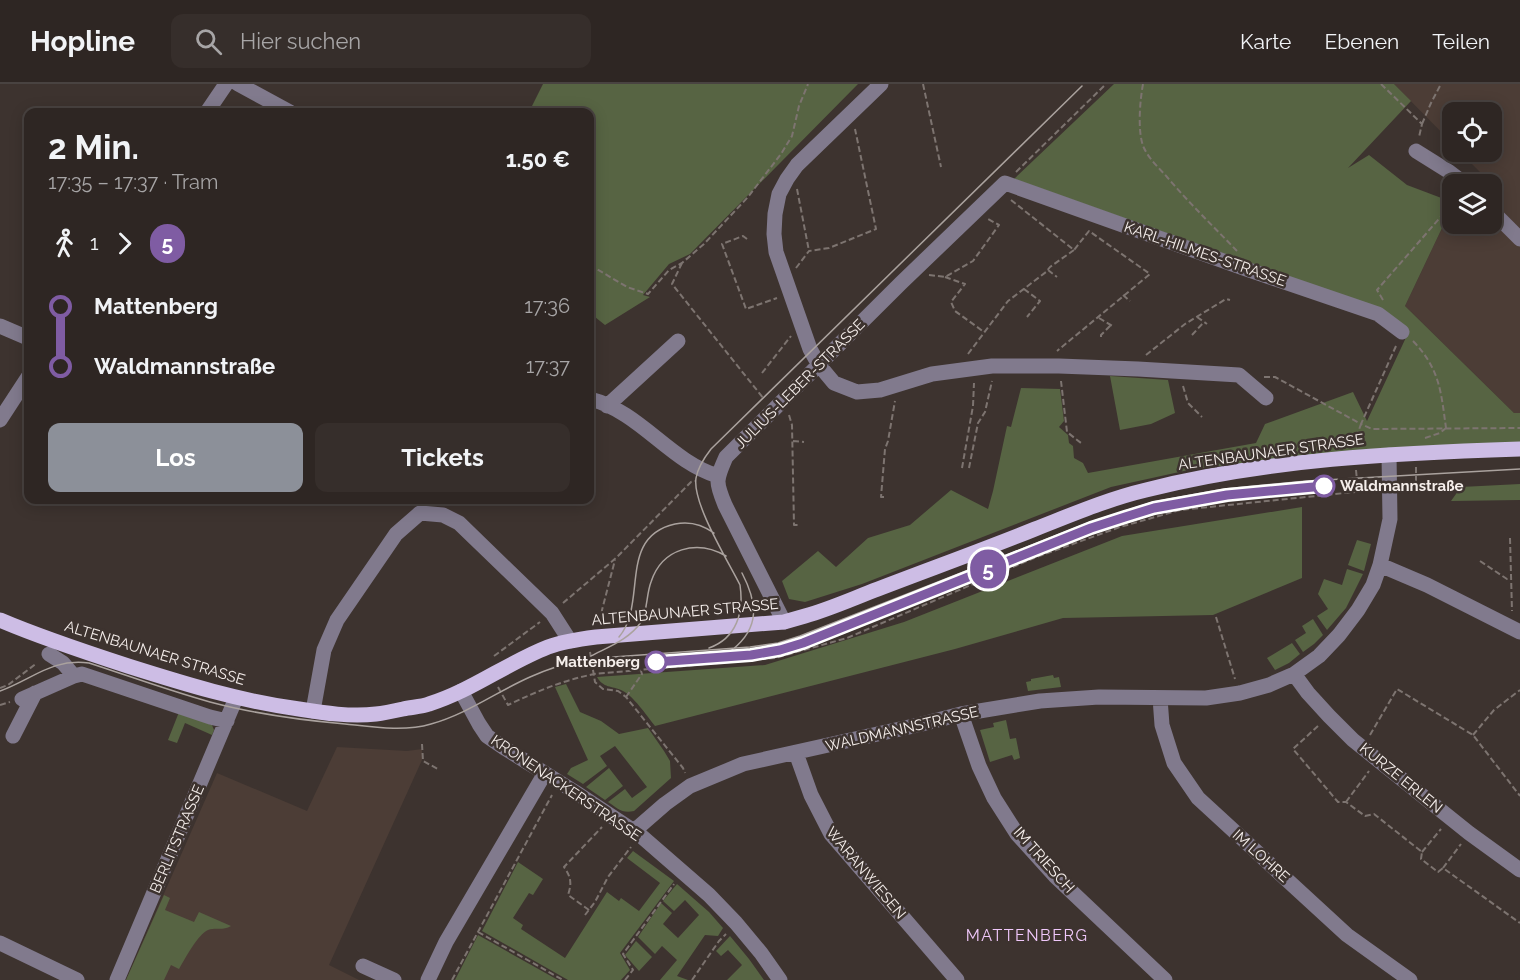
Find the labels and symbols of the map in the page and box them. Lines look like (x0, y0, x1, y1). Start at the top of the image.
street label: KARL-HILMES-STRASSE (1122, 218, 1288, 290)
street label: JULIUS-LEBER-STRASSE (731, 315, 869, 453)
street label: ALTENBAUNAER STRASSE (1177, 430, 1365, 474)
marker: Waldmannstraße (1313, 475, 1335, 497)
place label: Waldmannstraße (1340, 477, 1464, 495)
line badge: 5 (968, 550, 1008, 588)
street label: ALTENBAUNAER STRASSE (591, 595, 779, 629)
street label: ALTENBAUNAER STRASSE (63, 617, 247, 689)
marker: Mattenberg (645, 651, 667, 673)
place label: Mattenberg (555, 653, 640, 671)
street label: WALDMANNSTRASSE (824, 703, 980, 755)
street label: KRONENACKERSTRASSE (488, 731, 644, 845)
street label: KURZE ERLEN (1356, 739, 1446, 817)
street label: BERLITSTRASSE (146, 782, 208, 896)
street label: WARANWIESEN (822, 823, 910, 923)
street label: IM TRIESCH (1010, 823, 1078, 897)
street label: IM LOHRE (1229, 826, 1293, 886)
district label: MATTENBERG (966, 926, 1088, 945)

